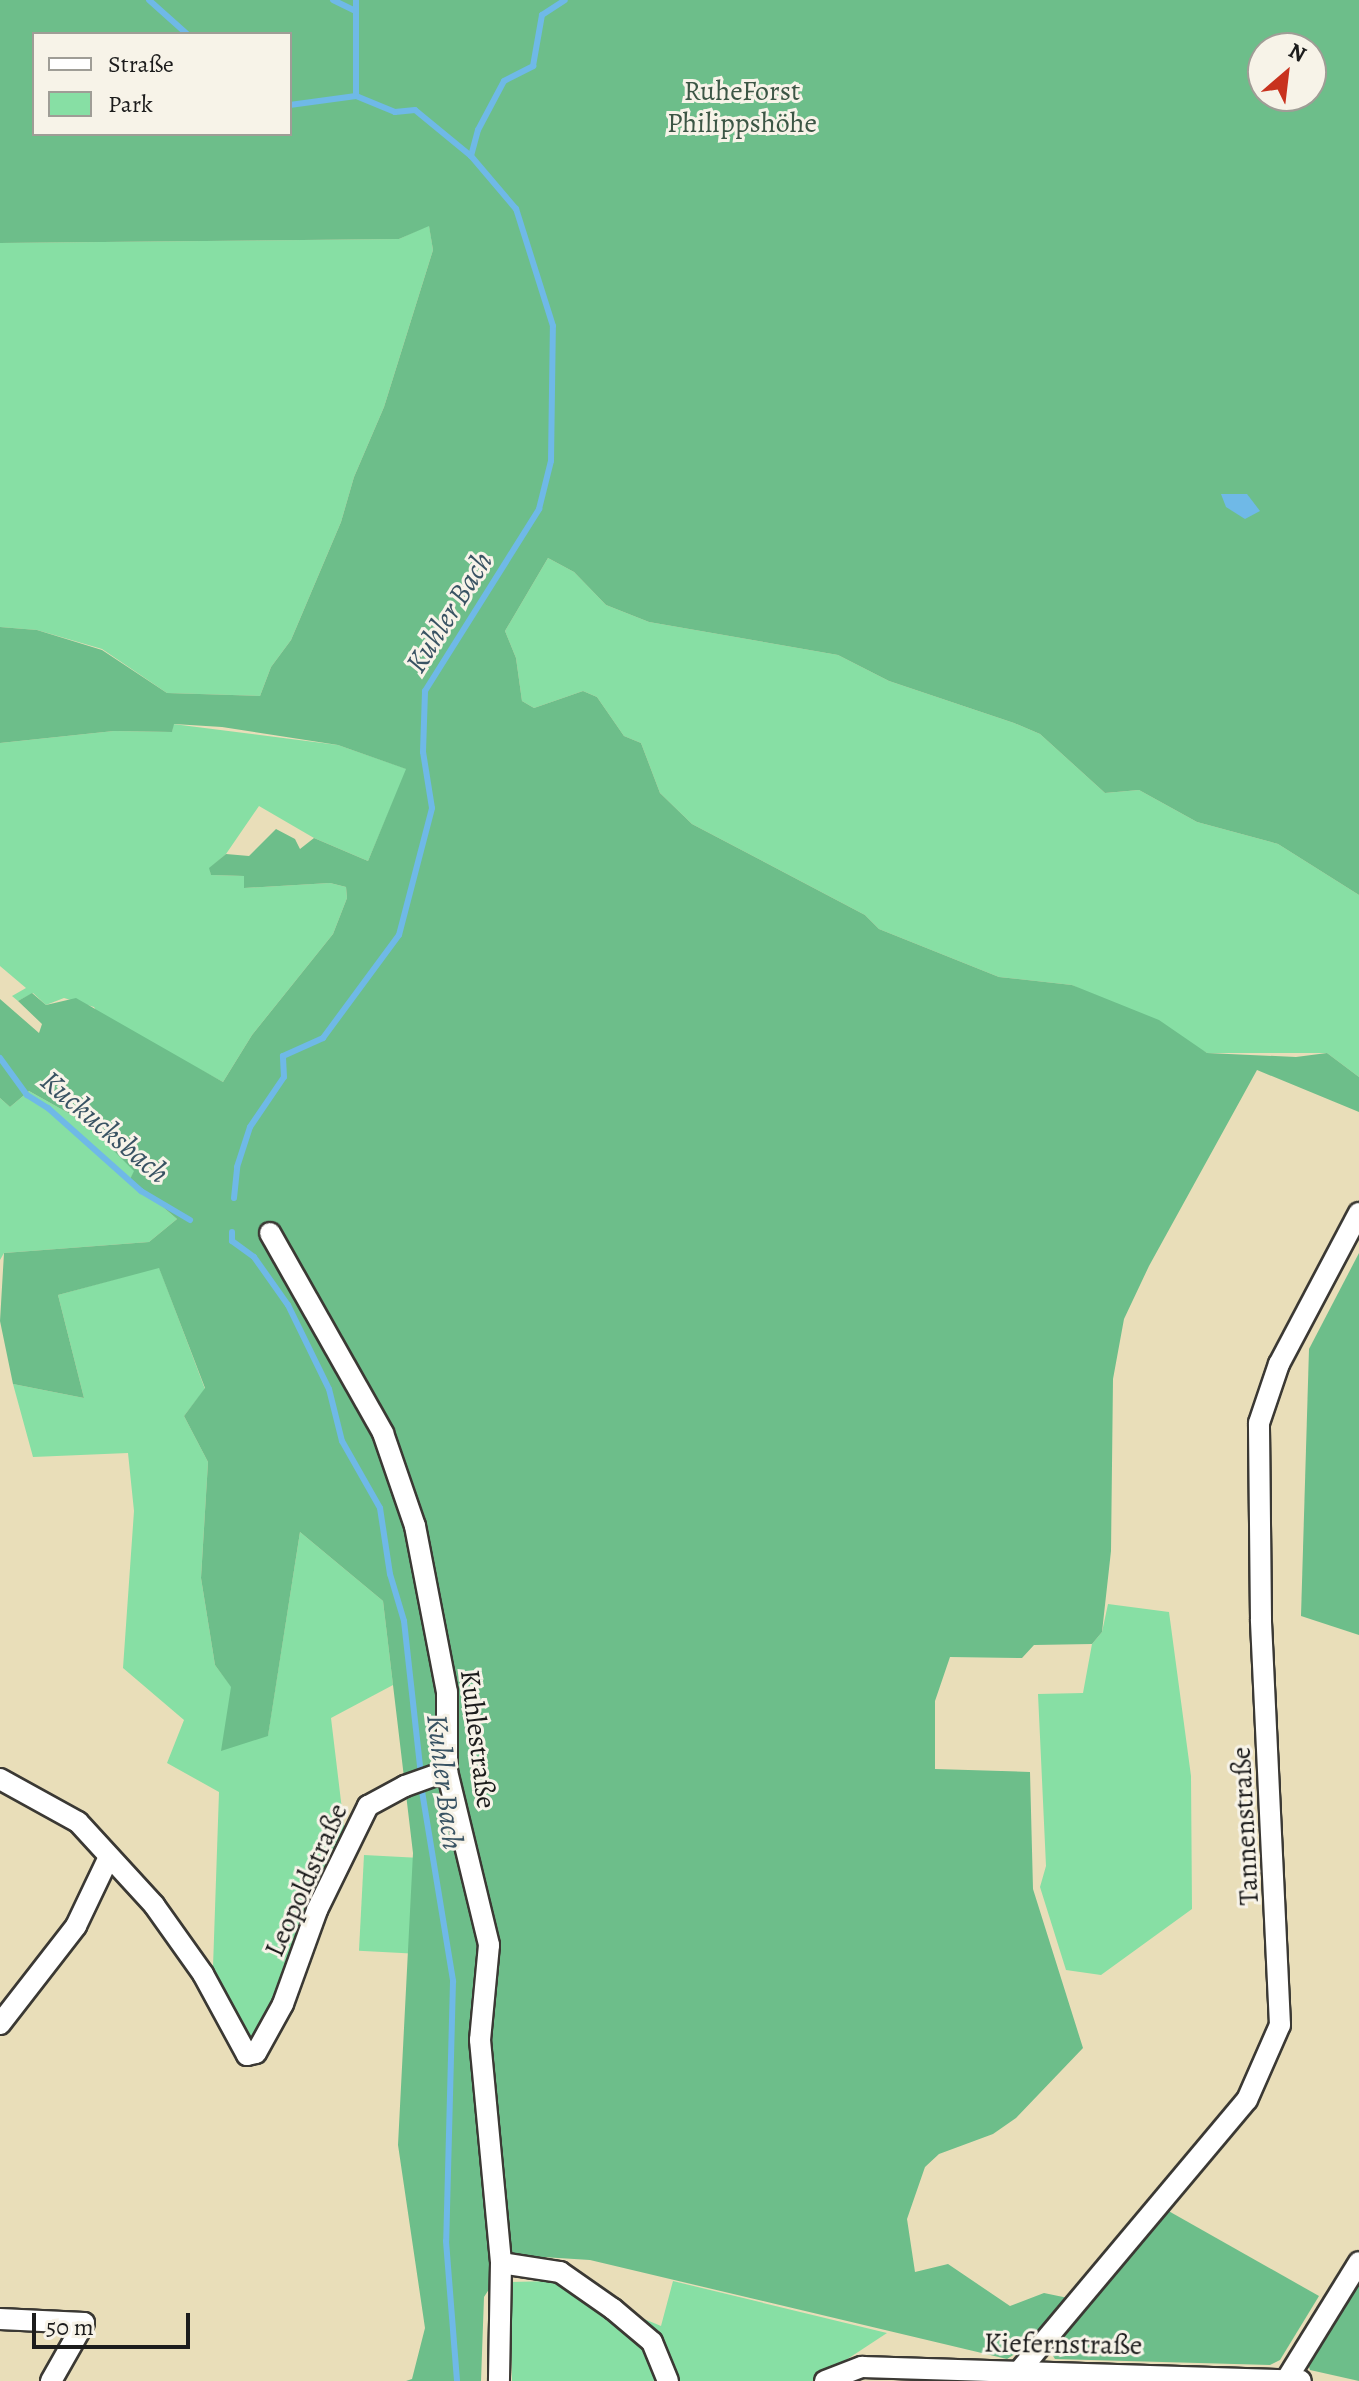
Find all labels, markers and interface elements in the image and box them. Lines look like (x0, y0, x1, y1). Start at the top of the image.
legend (32, 32, 292, 136)
north arrow (1247, 32, 1327, 112)
text: N (1283, 36, 1311, 70)
text: Straße (108, 48, 174, 80)
park label: RuheForst Philippshöhe (667, 74, 817, 140)
text: Park (108, 88, 153, 120)
water label: Kuhler Bach (398, 545, 500, 679)
water label: Kuckucksbach (33, 1063, 177, 1191)
street label: Kuhlestraße (453, 1668, 503, 1810)
water label: Kuhler Bach (419, 1712, 471, 1852)
street label: Tannenstraße (1224, 1746, 1266, 1906)
street label: Leopoldstraße (257, 1798, 355, 1962)
scale bar (36, 2297, 194, 2347)
text: 50 m (46, 2311, 94, 2343)
street label: Kiefernstraße (983, 2326, 1143, 2362)

